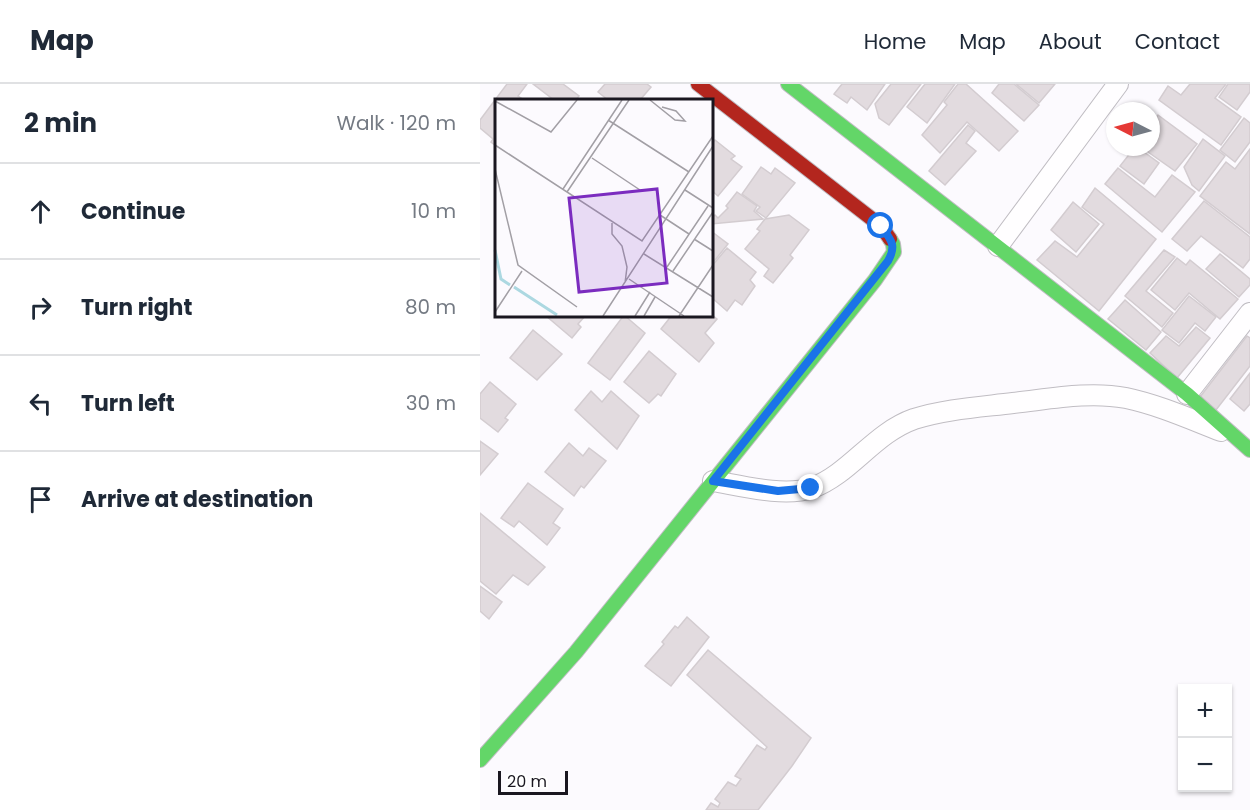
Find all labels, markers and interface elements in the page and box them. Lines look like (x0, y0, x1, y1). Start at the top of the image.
text: Map (30, 21, 94, 60)
text: Home (864, 27, 926, 56)
text: Map (959, 27, 1006, 56)
text: About (1039, 27, 1102, 56)
text: Contact (1135, 27, 1220, 56)
inset map (495, 99, 712, 316)
north arrow (1106, 102, 1160, 156)
text: 2 min (24, 105, 97, 141)
text: Walk · 120 m (336, 109, 456, 137)
icon: ahead (24, 195, 57, 228)
text: Continue (81, 196, 185, 227)
text: 10 m (411, 197, 456, 225)
route start (867, 212, 893, 238)
icon: right (24, 291, 57, 324)
text: Turn right (81, 292, 192, 323)
text: 80 m (405, 293, 456, 321)
icon: left (24, 387, 57, 420)
text: Turn left (81, 388, 175, 419)
text: 30 m (406, 389, 456, 417)
route end (797, 474, 823, 500)
icon: arrive (24, 483, 57, 516)
text: Arrive at destination (81, 484, 313, 515)
map controls (1178, 684, 1232, 792)
button: + (1178, 684, 1232, 738)
button: − (1178, 738, 1232, 792)
scale bar (498, 768, 568, 796)
text: 20 m (507, 770, 547, 793)

